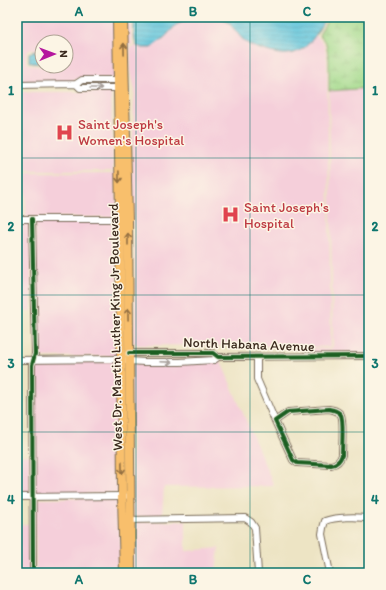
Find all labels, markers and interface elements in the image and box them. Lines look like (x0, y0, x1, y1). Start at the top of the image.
text: A (74, 4, 84, 19)
text: B (189, 4, 198, 19)
text: C (303, 4, 312, 19)
north arrow (34, 34, 74, 74)
one-way arrow (120, 43, 128, 56)
text: N (57, 50, 70, 58)
text: 1 (8, 83, 14, 98)
text: 1 (372, 83, 378, 98)
one-way arrow (89, 84, 102, 92)
place label: Saint Joseph's Women's Hospital (78, 116, 184, 149)
hospital icon: Saint Joseph's Women's Hospital (55, 122, 75, 142)
one-way arrow (115, 170, 123, 183)
place label: Saint Joseph's Hospital (244, 199, 329, 232)
street label: West Dr. Martin Luther King Jr Boulevard (105, 203, 126, 451)
hospital icon: Saint Joseph's Hospital (221, 205, 241, 225)
text: 2 (8, 219, 15, 234)
text: 2 (372, 219, 379, 234)
one-way arrow (124, 233, 132, 246)
one-way arrow (124, 308, 132, 321)
street label: North Habana Avenue (183, 334, 315, 355)
text: 3 (7, 356, 15, 371)
text: 3 (371, 356, 379, 371)
one-way arrow (159, 358, 172, 366)
one-way arrow (118, 461, 126, 474)
text: 4 (7, 492, 15, 507)
text: 4 (371, 492, 379, 507)
text: A (74, 572, 84, 587)
text: B (189, 572, 198, 587)
text: C (303, 572, 312, 587)

